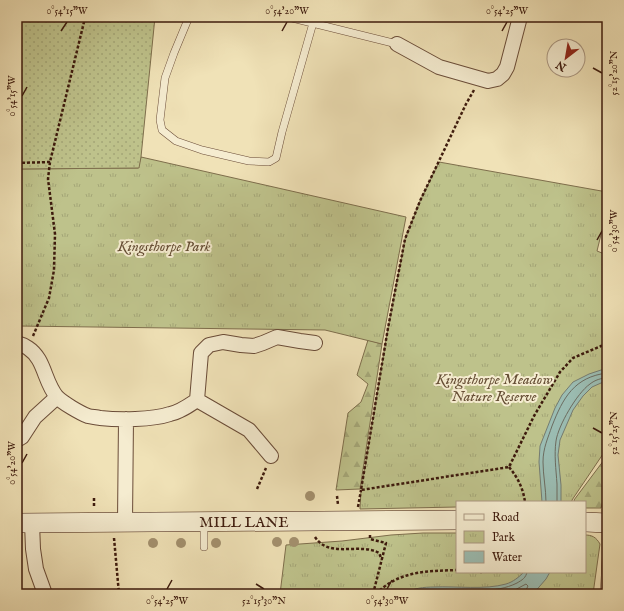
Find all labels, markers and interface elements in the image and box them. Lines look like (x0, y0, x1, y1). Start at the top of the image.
text: 0°54'15"W (46, 5, 88, 18)
text: 0°54'20"W (265, 5, 309, 18)
text: 0°54'25"W (486, 5, 529, 18)
north arrow (546, 38, 586, 78)
text: 52°15'20"N (608, 50, 621, 95)
text: N (553, 57, 570, 75)
text: 0°54'15"W (6, 75, 19, 117)
text: 0°54'30"W (608, 209, 621, 252)
park label: Kingsthorpe Park (116, 237, 211, 257)
park label: Kingsthorpe Meadow Nature Reserve (435, 370, 553, 406)
text: 52°15'25"N (608, 411, 621, 455)
text: 0°54'20"W (6, 441, 19, 485)
legend (456, 501, 586, 573)
text: Road (492, 510, 520, 525)
street label: MILL LANE (199, 513, 289, 532)
text: Park (492, 530, 515, 545)
text: Water (492, 550, 523, 565)
text: 0°54'25"W (146, 595, 189, 608)
text: 52°15'30"N (242, 595, 286, 608)
text: 0°54'30"W (366, 595, 409, 608)

